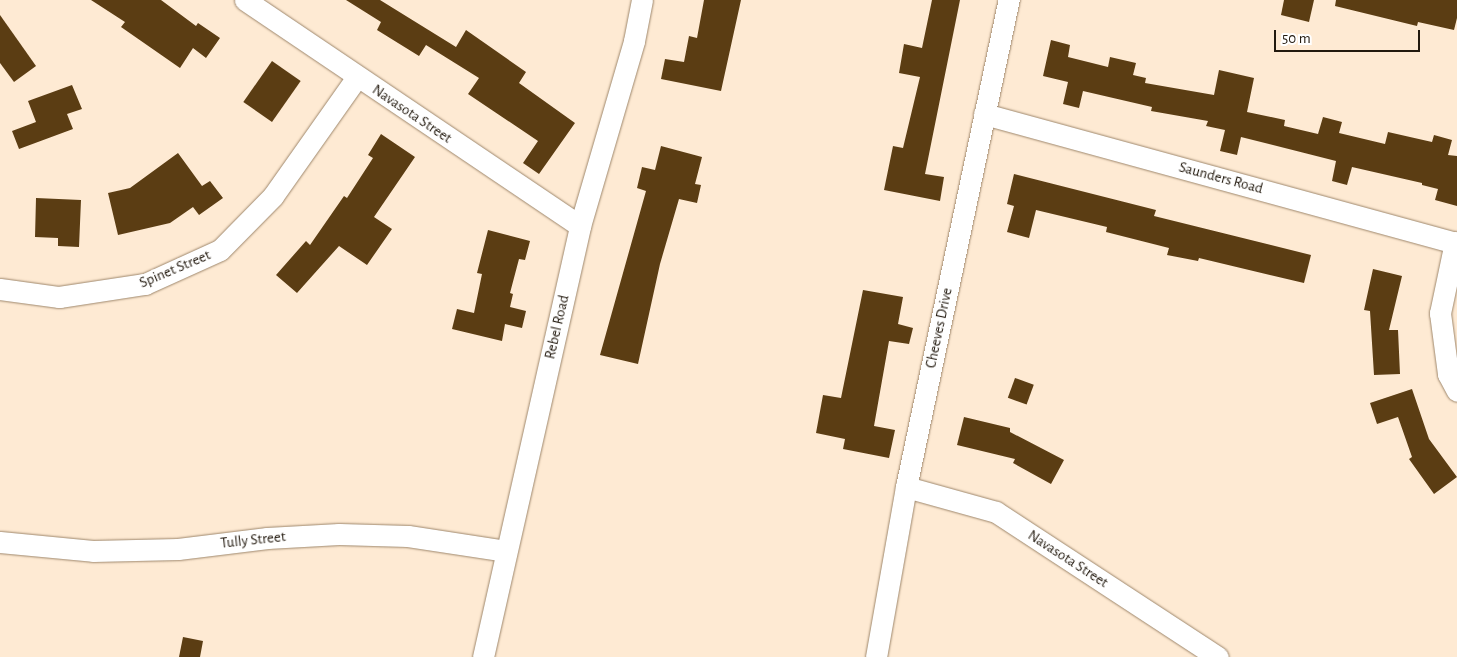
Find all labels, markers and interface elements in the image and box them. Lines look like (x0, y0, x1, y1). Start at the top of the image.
scale bar (1277, 20, 1423, 52)
text: 50 m (1282, 31, 1311, 46)
street label: Navasota Street (369, 81, 455, 147)
street label: Saunders Road (1177, 158, 1265, 198)
street label: Spinet Street (137, 246, 213, 292)
street label: Cheeves Drive (922, 286, 956, 370)
street label: Rebel Road (541, 293, 573, 361)
street label: Navasota Street (1024, 526, 1112, 592)
street label: Tully Street (220, 528, 286, 552)

